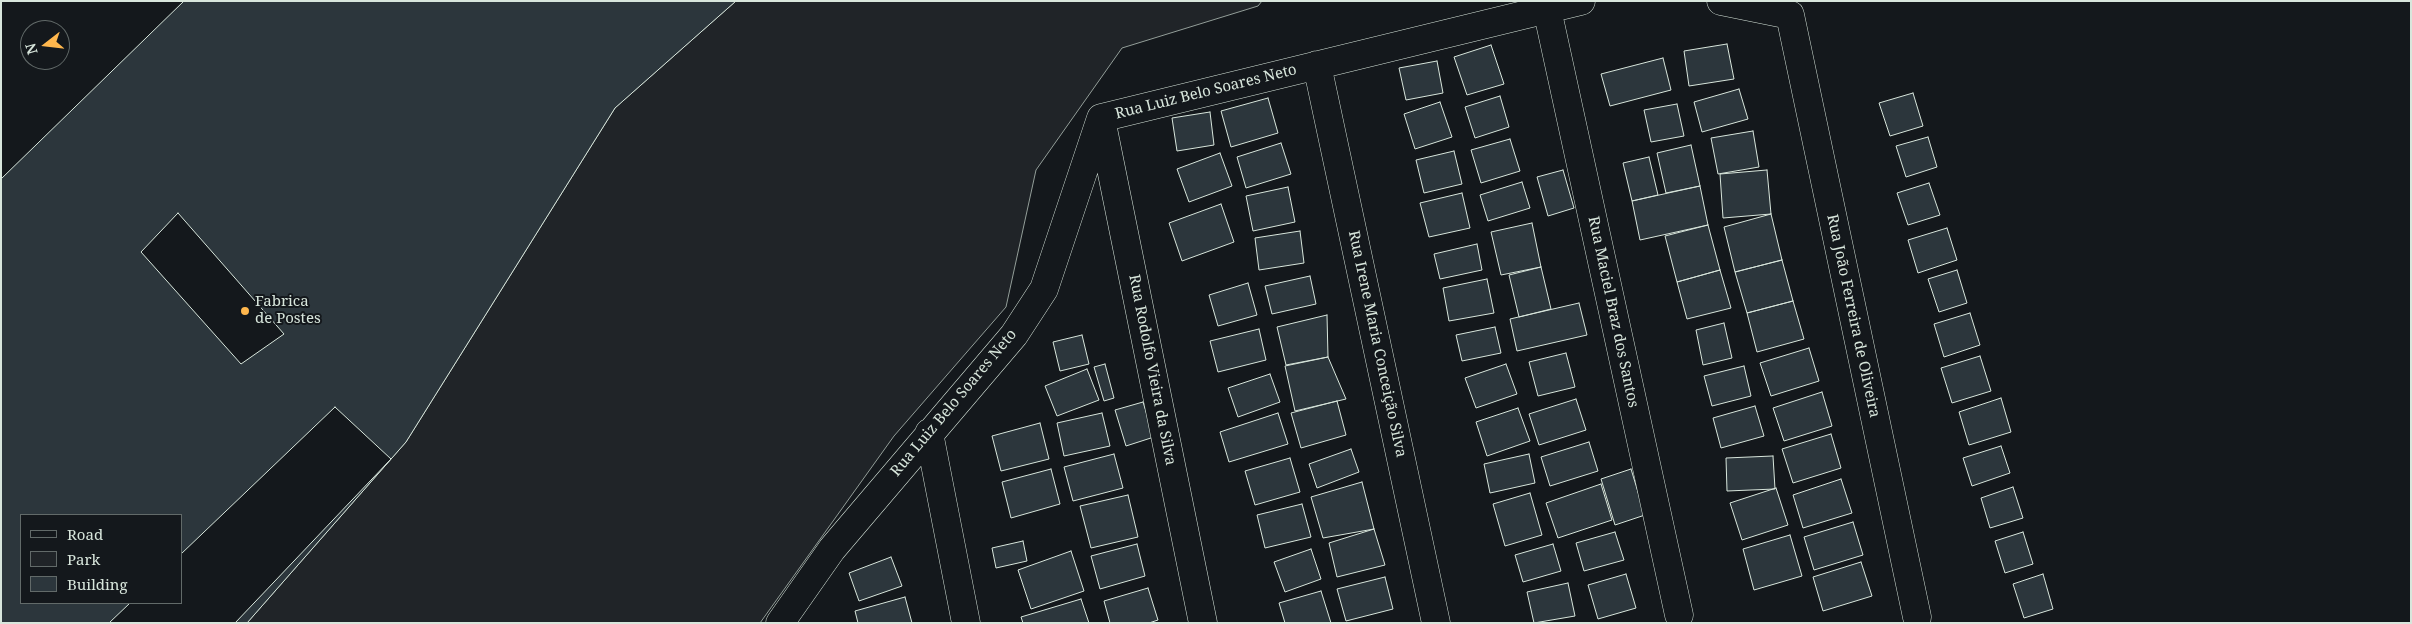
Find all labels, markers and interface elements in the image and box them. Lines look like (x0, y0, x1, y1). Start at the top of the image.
north arrow (20, 20, 70, 70)
text: N (20, 41, 42, 57)
street label: Rua Luiz Belo Soares Neto (1113, 61, 1299, 123)
street label: Rua João Ferreira de Oliveira (1823, 213, 1883, 419)
street label: Rua Maciel Braz dos Santos (1584, 215, 1642, 409)
street label: Rua Irene Maria Conceição Silva (1344, 229, 1410, 459)
street label: Rua Rodolfo Vieira da Silva (1125, 273, 1179, 467)
place label: Fabrica de Postes (255, 293, 321, 328)
marker: Fabrica de Postes (239, 305, 251, 317)
street label: Rua Luiz Belo Soares Neto (887, 326, 1021, 480)
legend (20, 514, 182, 604)
text: Road (67, 524, 103, 544)
text: Park (67, 549, 100, 569)
text: Building (67, 574, 128, 594)

